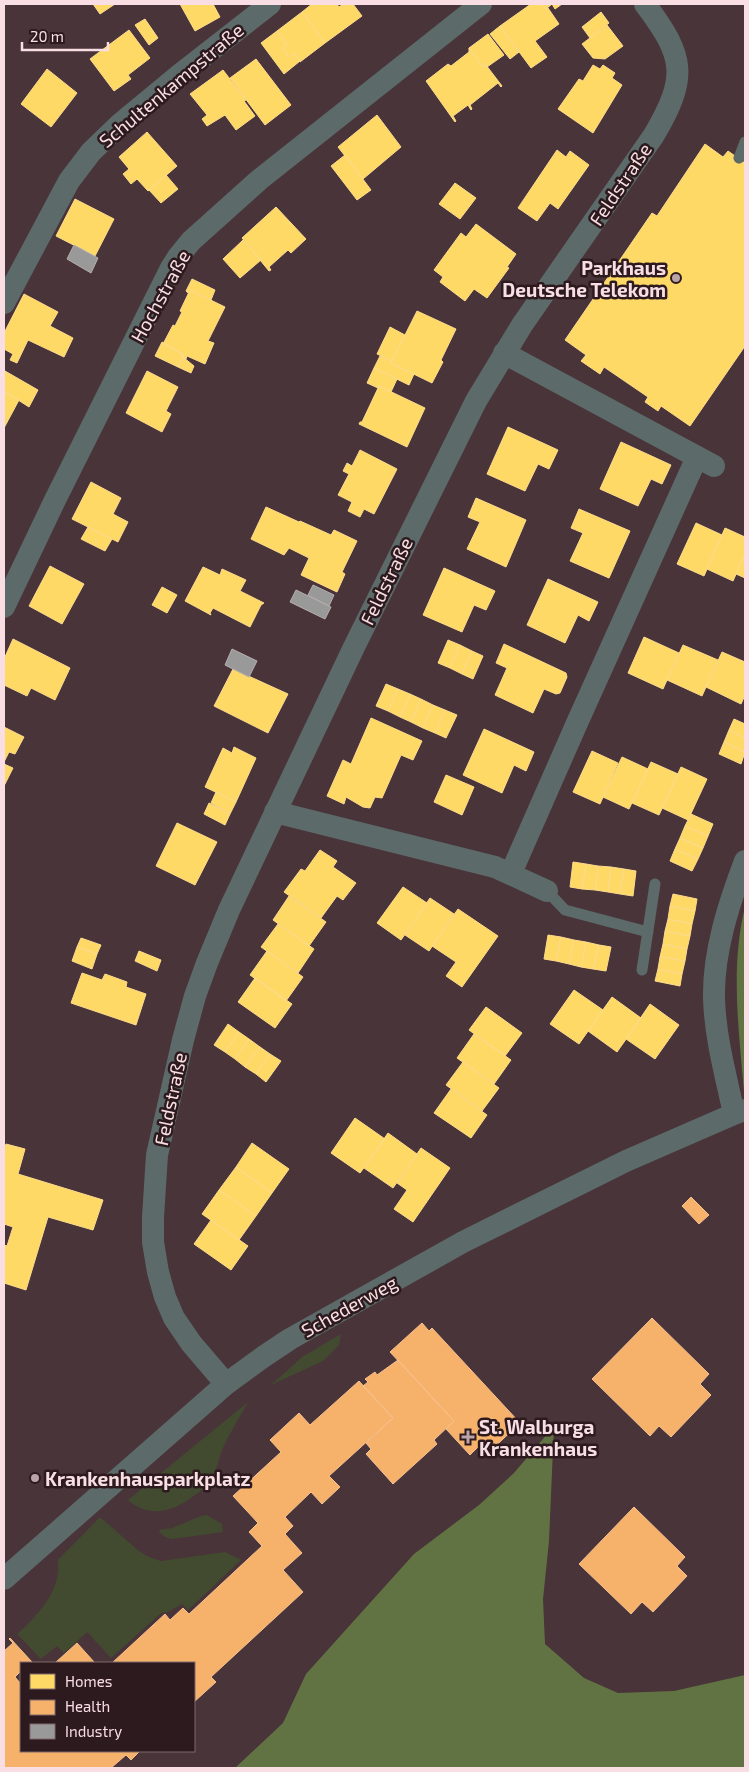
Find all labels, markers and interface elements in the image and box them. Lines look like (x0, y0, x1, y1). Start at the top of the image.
street label: Schultenkampstraße (94, 18, 248, 152)
scale bar (22, 20, 109, 52)
text: 20 m (30, 27, 64, 45)
street label: Feldstraße (584, 138, 656, 230)
street label: Hochstraße (125, 246, 195, 346)
place label: Parkhaus Deutsche Telekom (502, 256, 666, 301)
marker: Parkhaus Deutsche Telekom (670, 272, 682, 284)
street label: Feldstraße (355, 533, 417, 629)
street label: Feldstraße (149, 1050, 191, 1148)
street label: Schederweg (297, 1270, 401, 1342)
place label: St. Walburga Krankenhaus (479, 1415, 597, 1460)
marker: St. Walburga Krankenhaus (461, 1430, 475, 1444)
place label: Krankenhausparkplatz (45, 1467, 251, 1490)
marker: Krankenhausparkplatz (29, 1472, 41, 1484)
legend (20, 1662, 195, 1752)
text: Homes (65, 1672, 112, 1690)
text: Health (65, 1697, 110, 1715)
text: Industry (65, 1722, 122, 1740)

